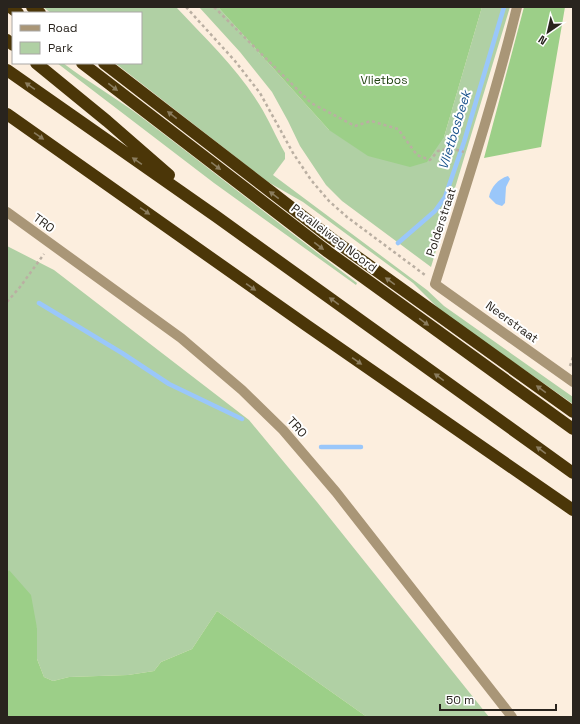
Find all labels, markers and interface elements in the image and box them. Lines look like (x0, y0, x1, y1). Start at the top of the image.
legend (12, 12, 142, 64)
north arrow (528, 12, 568, 52)
text: Road (48, 20, 77, 36)
text: N (535, 32, 549, 48)
text: Park (48, 40, 73, 56)
park label: Vlietbos (360, 72, 408, 88)
one-way arrow (25, 82, 35, 90)
one-way arrow (108, 83, 119, 91)
water label: Vlietbosbeek (434, 87, 475, 172)
one-way arrow (166, 111, 177, 120)
one-way arrow (34, 132, 44, 140)
one-way arrow (131, 157, 142, 165)
one-way arrow (211, 162, 221, 170)
street label: Polderstraat (422, 185, 460, 259)
one-way arrow (269, 191, 280, 199)
street label: Parallelweg Noord (288, 201, 380, 275)
one-way arrow (140, 207, 150, 215)
street label: TRO (30, 210, 58, 236)
one-way arrow (314, 241, 325, 250)
one-way arrow (385, 277, 395, 285)
one-way arrow (246, 282, 256, 290)
one-way arrow (329, 297, 339, 305)
street label: Neerstraat (482, 297, 542, 347)
one-way arrow (419, 318, 430, 326)
one-way arrow (352, 357, 363, 365)
one-way arrow (434, 373, 445, 381)
one-way arrow (536, 385, 547, 393)
street label: TRO (283, 413, 311, 441)
one-way arrow (536, 446, 547, 454)
scale bar (440, 686, 556, 712)
text: 50 m (446, 692, 474, 708)

